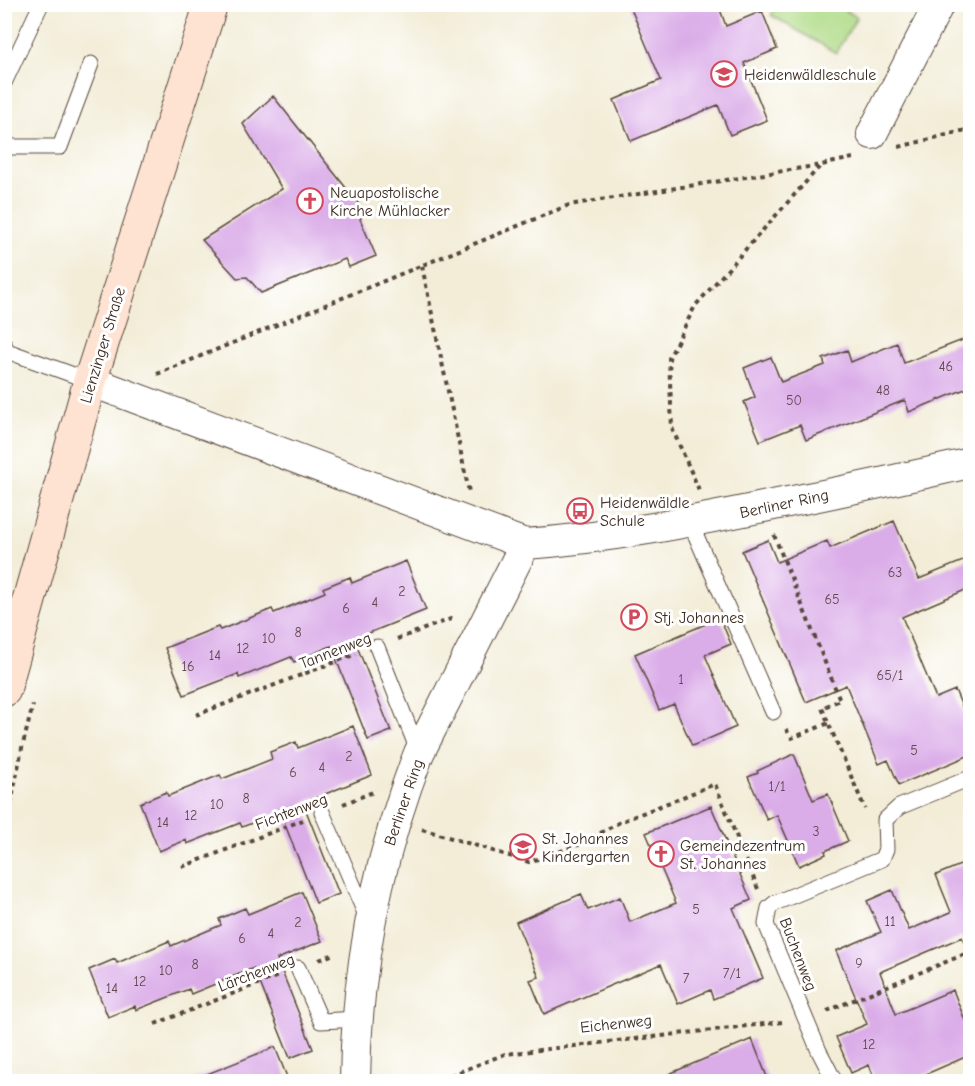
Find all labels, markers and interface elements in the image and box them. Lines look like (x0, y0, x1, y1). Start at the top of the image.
school or university icon: Heidenwäldleschule (709, 59, 739, 89)
place label: Heidenwäldleschule (744, 66, 876, 84)
place label: Neuapostolische Kirche Mühlacker (330, 184, 450, 220)
church icon: Neuapostolische Kirche Mühlacker (295, 186, 325, 216)
street label: Lienzinger Straße (77, 285, 129, 405)
house number: 46 (939, 358, 953, 375)
house number: 48 (876, 382, 890, 399)
house number: 50 (786, 392, 802, 409)
street label: Berliner Ring (738, 486, 830, 522)
place label: Heidenwäldle Schule (600, 494, 690, 530)
bus stop icon: Heidenwäldle Schule (565, 496, 595, 526)
house number: 63 (888, 564, 902, 581)
house number: 2 (398, 583, 406, 600)
house number: 65 (824, 591, 840, 608)
house number: 4 (372, 594, 379, 611)
house number: 6 (342, 600, 350, 617)
parking icon: Stj. Johannes (619, 602, 649, 632)
place label: Stj. Johannes (654, 609, 744, 627)
house number: 8 (294, 624, 302, 641)
street label: Tannenweg (297, 629, 374, 673)
house number: 10 (262, 630, 276, 647)
house number: 12 (237, 640, 249, 657)
house number: 14 (209, 647, 221, 664)
house number: 16 (181, 658, 195, 675)
house number: 65/1 (877, 667, 903, 684)
house number: 1 (678, 671, 684, 688)
house number: 5 (910, 742, 918, 759)
house number: 2 (345, 748, 353, 765)
street label: Berliner Ring (381, 757, 427, 848)
house number: 4 (319, 759, 326, 776)
house number: 6 (289, 764, 297, 781)
house number: 1/1 (768, 778, 786, 795)
house number: 8 (242, 790, 250, 807)
street label: Fichtenweg (253, 790, 330, 834)
house number: 10 (210, 796, 224, 813)
house number: 12 (185, 807, 197, 824)
house number: 14 (157, 814, 169, 831)
house number: 3 (812, 823, 820, 840)
place label: St. Johannes Kindergarten (542, 830, 630, 866)
school or university icon: St. Johannes Kindergarten (508, 832, 538, 862)
place label: Gemeindezentrum St. Johannes (680, 837, 805, 873)
church icon: Gemeindezentrum St. Johannes (646, 839, 676, 869)
house number: 5 (692, 901, 700, 918)
house number: 11 (884, 913, 896, 930)
house number: 2 (294, 914, 302, 931)
street label: Buchenweg (776, 915, 820, 994)
house number: 4 (268, 925, 275, 942)
house number: 6 (238, 930, 246, 947)
street label: Lärchenweg (215, 950, 297, 996)
house number: 9 (855, 955, 863, 972)
house number: 8 (191, 956, 199, 973)
house number: 10 (159, 962, 173, 979)
house number: 7/1 (723, 965, 741, 982)
house number: 7 (683, 970, 690, 987)
house number: 12 (134, 973, 146, 990)
house number: 14 (106, 980, 118, 997)
street label: Eichenweg (579, 1011, 653, 1037)
house number: 12 (863, 1036, 875, 1053)

